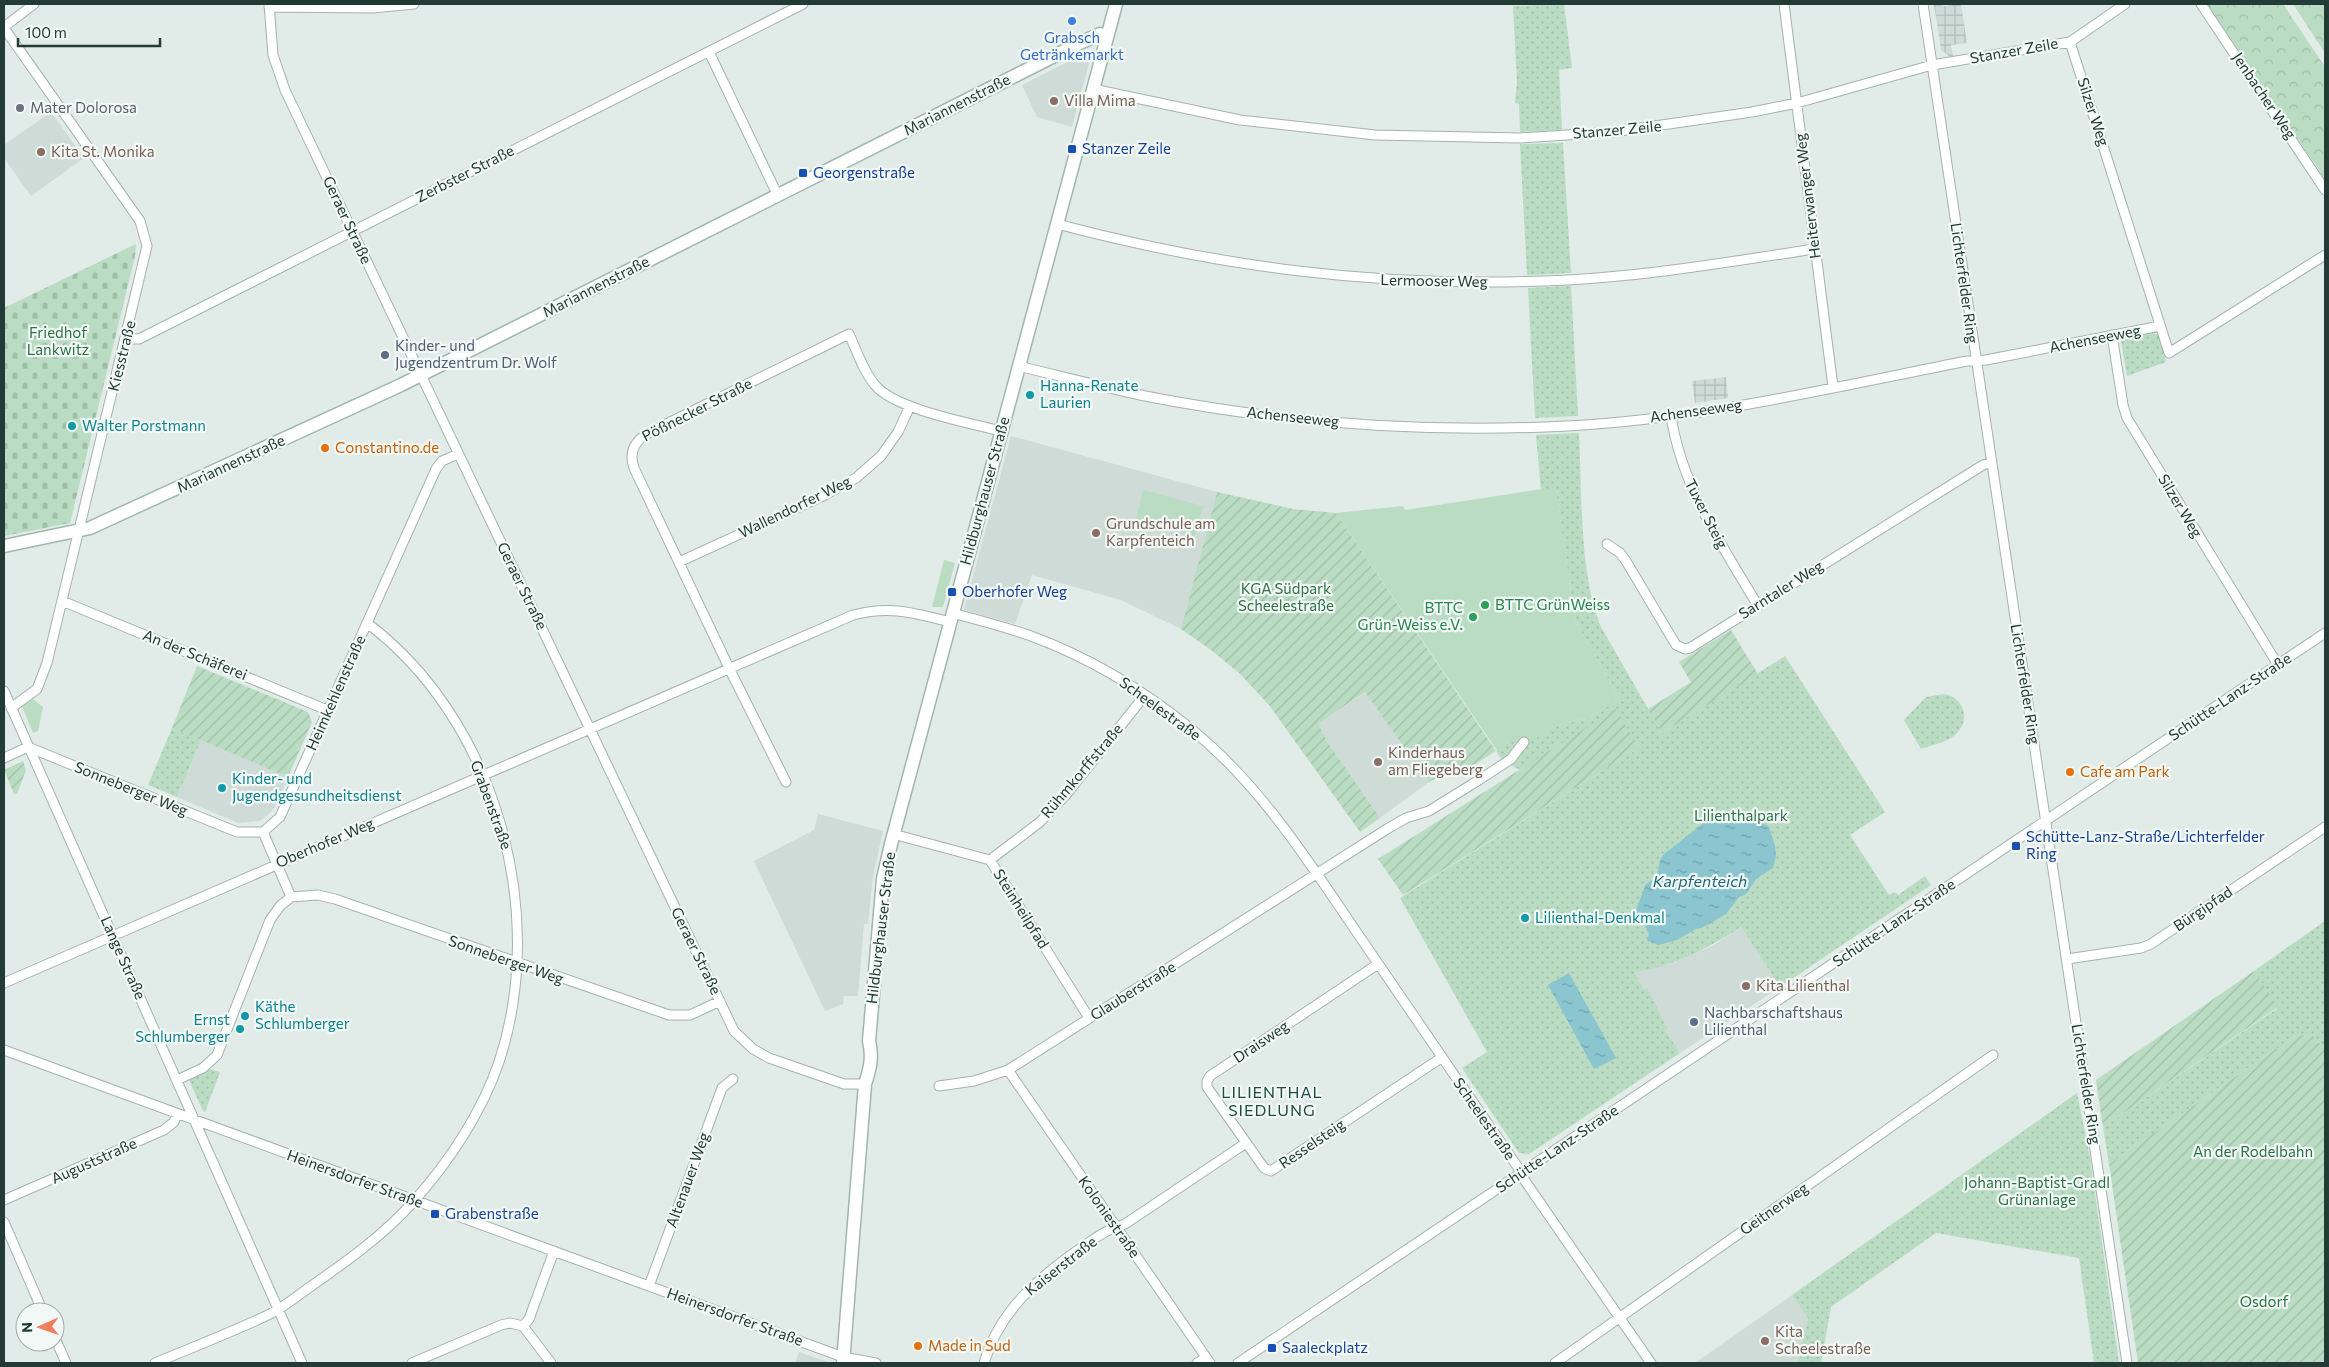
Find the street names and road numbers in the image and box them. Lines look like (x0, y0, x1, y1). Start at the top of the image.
street label: Stanzer Zeile (1968, 33, 2059, 67)
street label: Jenbacher Weg (2229, 49, 2300, 142)
street label: Mariannenstraße (900, 69, 1013, 139)
street label: Silzer Weg (2074, 75, 2113, 148)
street label: Stanzer Zeile (1572, 116, 1662, 142)
street label: Heiterwanger Weg (1790, 132, 1824, 260)
street label: Zerbster Straße (412, 141, 517, 206)
street label: Geraer Straße (320, 173, 376, 266)
street label: Lichterfelder Ring (1948, 221, 1982, 344)
street label: Mariannenstraße (539, 251, 652, 321)
street label: Lermooser Weg (1380, 270, 1488, 290)
street label: Kiesstraße (104, 318, 139, 393)
street label: Achenseeweg (2048, 320, 2142, 356)
street label: Pößnecker Straße (639, 374, 755, 445)
street label: Achenseeweg (1649, 395, 1743, 425)
street label: Achenseeweg (1246, 402, 1340, 430)
street label: Hildburghauser Straße (956, 415, 1013, 567)
street label: Mariannenstraße (174, 430, 288, 496)
street label: Silzer Weg (2155, 470, 2207, 541)
street label: Wallendorfer Weg (735, 471, 854, 541)
street label: Tuxer Steig (1682, 476, 1732, 551)
street label: Geraer Straße (494, 539, 552, 632)
street label: Sarntaler Weg (1735, 556, 1826, 622)
street label: Lichterfelder Ring (2008, 622, 2044, 745)
street label: An der Schäferei (141, 625, 250, 683)
street label: Heimkehlenstraße (302, 632, 369, 753)
street label: Schütte-Lanz-Straße (2165, 648, 2294, 744)
street label: Scheelestraße (1116, 673, 1205, 744)
street label: Rühmkorffstraße (1037, 719, 1126, 821)
street label: Sonneberger Weg (72, 757, 191, 819)
street label: Grabenstraße (467, 758, 516, 852)
street label: Oberhofer Weg (273, 813, 377, 871)
street label: Hildburghauser Straße (862, 851, 898, 1005)
street label: Steinheilpfad (990, 865, 1053, 952)
street label: Schütte-Lanz-Straße (1829, 874, 1958, 970)
street label: Bürgipfad (2170, 882, 2235, 934)
street label: Geraer Straße (668, 904, 726, 997)
street label: Lange Straße (98, 913, 150, 1002)
street label: Sonneberger Weg (446, 931, 566, 987)
street label: Glauberstraße (1086, 957, 1179, 1024)
street label: Draisweg (1229, 1016, 1292, 1066)
street label: Lichterfelder Ring (2069, 1022, 2105, 1145)
street label: Scheelestraße (1450, 1074, 1520, 1163)
street label: Schütte-Lanz-Straße (1492, 1100, 1621, 1196)
street label: Resselsteig (1275, 1115, 1348, 1172)
street label: Altenauer Weg (661, 1130, 713, 1230)
street label: Auguststraße (48, 1133, 139, 1187)
street label: Heinersdorfer Straße (285, 1145, 426, 1211)
street label: Koloniestraße (1075, 1172, 1145, 1261)
street label: Geitnerweg (1736, 1178, 1811, 1238)
street label: Kaiserstraße (1021, 1232, 1100, 1299)
street label: Heinersdorfer Straße (665, 1283, 806, 1349)

